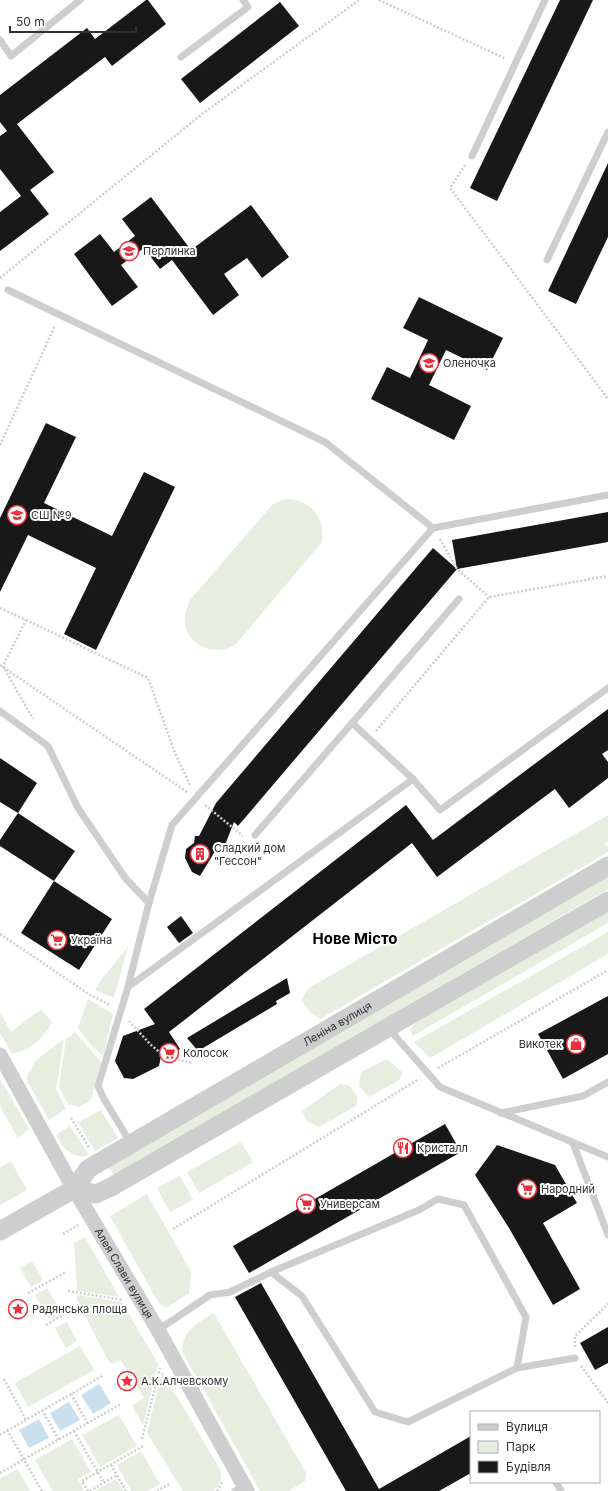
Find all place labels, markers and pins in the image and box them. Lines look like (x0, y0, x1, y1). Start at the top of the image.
school or university icon: Перлинка (118, 240, 140, 262)
place label: Перлинка (143, 244, 196, 258)
school or university icon: Оленочка (418, 352, 440, 374)
place label: Оленочка (443, 356, 496, 370)
school or university icon: СШ №9 (6, 504, 28, 526)
place label: СШ №9 (31, 508, 72, 522)
place label: Сладкий дом "Гессон" (214, 841, 285, 868)
building icon: Сладкий дом "Гессон" (189, 843, 211, 865)
supermarket icon: Україна (46, 929, 68, 951)
place label: Україна (71, 933, 112, 947)
shop icon: Викотек (565, 1033, 587, 1055)
place label: Викотек (519, 1037, 562, 1051)
supermarket icon: Колосок (158, 1042, 180, 1064)
place label: Колосок (183, 1046, 228, 1060)
restaurant icon: Кристалл (392, 1137, 414, 1159)
place label: Кристалл (417, 1141, 468, 1155)
supermarket icon: Народний (516, 1178, 538, 1200)
place label: Народний (541, 1182, 595, 1196)
supermarket icon: Универсам (295, 1193, 317, 1215)
place label: Универсам (320, 1197, 380, 1211)
place icon: Радянська площа (7, 1298, 29, 1320)
place label: Радянська площа (32, 1302, 127, 1316)
place icon: А.К.Алчевскому (116, 1370, 138, 1392)
place label: А.К.Алчевскому (141, 1374, 228, 1388)

